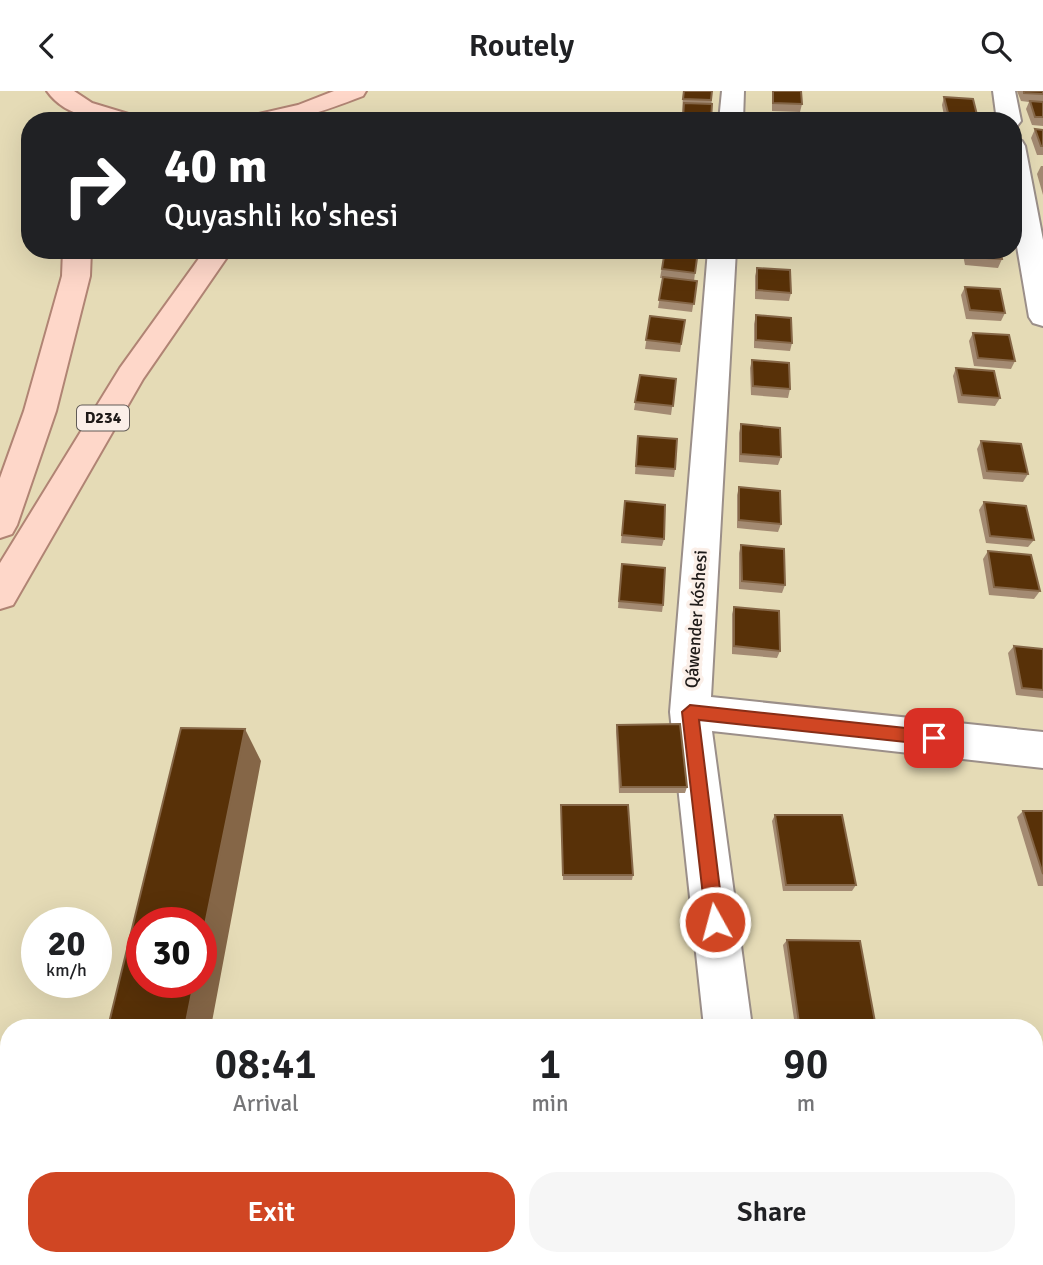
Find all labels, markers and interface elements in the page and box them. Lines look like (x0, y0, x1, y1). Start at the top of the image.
text: Routely (469, 26, 574, 65)
icon: back (28, 27, 66, 65)
icon: search (977, 27, 1015, 65)
text: 40 m (164, 136, 267, 196)
icon: right (49, 140, 140, 231)
text: Quyashli ko'shesi (164, 196, 398, 235)
road number: D234 (77, 405, 129, 431)
street label: Qáwender kóshesi (680, 549, 712, 689)
pin (904, 708, 964, 768)
icon: arrive (915, 719, 953, 757)
position arrow (678, 885, 752, 959)
speed limit sign: 30 (126, 907, 217, 998)
text: 20 (48, 922, 85, 965)
text: km/h (46, 959, 87, 981)
text: 08:41 (214, 1039, 317, 1090)
text: 1 (539, 1039, 561, 1090)
text: 90 (783, 1039, 828, 1090)
text: Arrival (233, 1089, 299, 1118)
text: min (532, 1089, 569, 1118)
text: m (797, 1089, 815, 1118)
button: Exit (28, 1172, 515, 1252)
button: Share (529, 1172, 1015, 1252)

